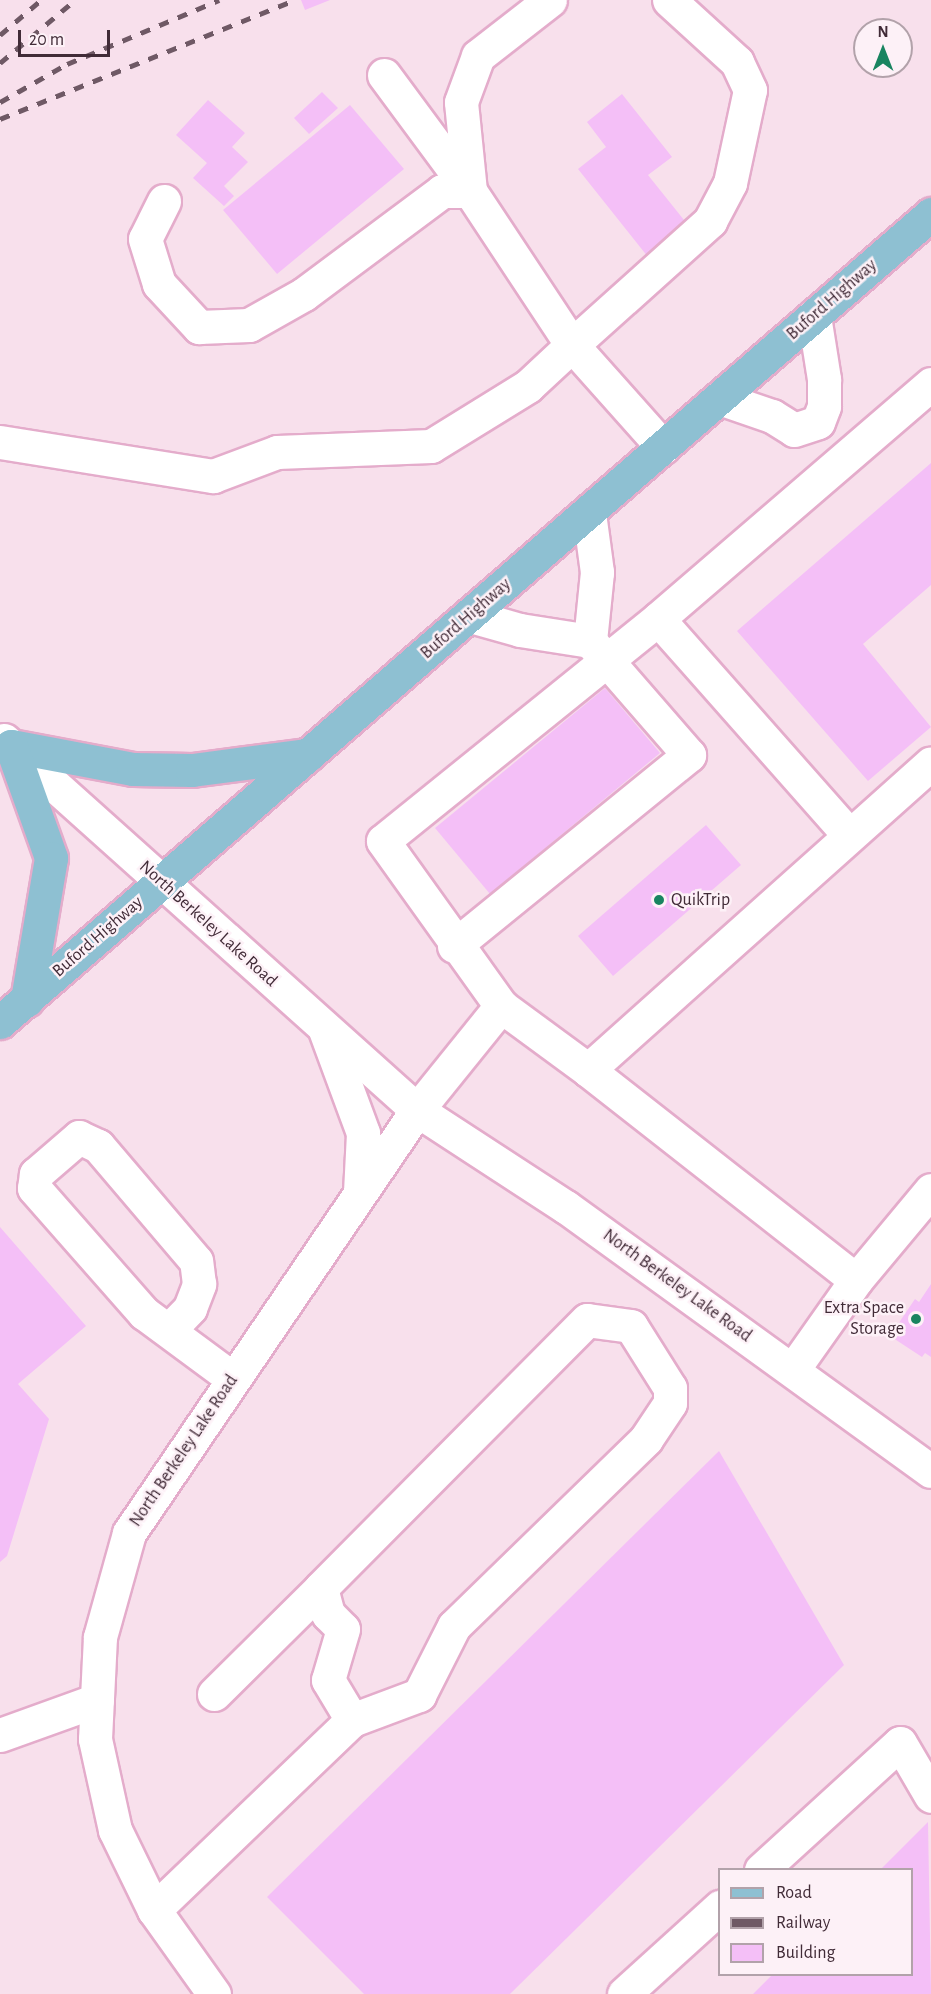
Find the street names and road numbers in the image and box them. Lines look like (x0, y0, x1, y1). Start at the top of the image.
street label: Buford Highway (782, 255, 882, 345)
street label: Buford Highway (416, 574, 516, 664)
street label: North Berkeley Lake Road (134, 856, 282, 992)
street label: Buford Highway (48, 892, 148, 982)
street label: North Berkeley Lake Road (598, 1225, 756, 1347)
street label: North Berkeley Lake Road (125, 1371, 243, 1531)

